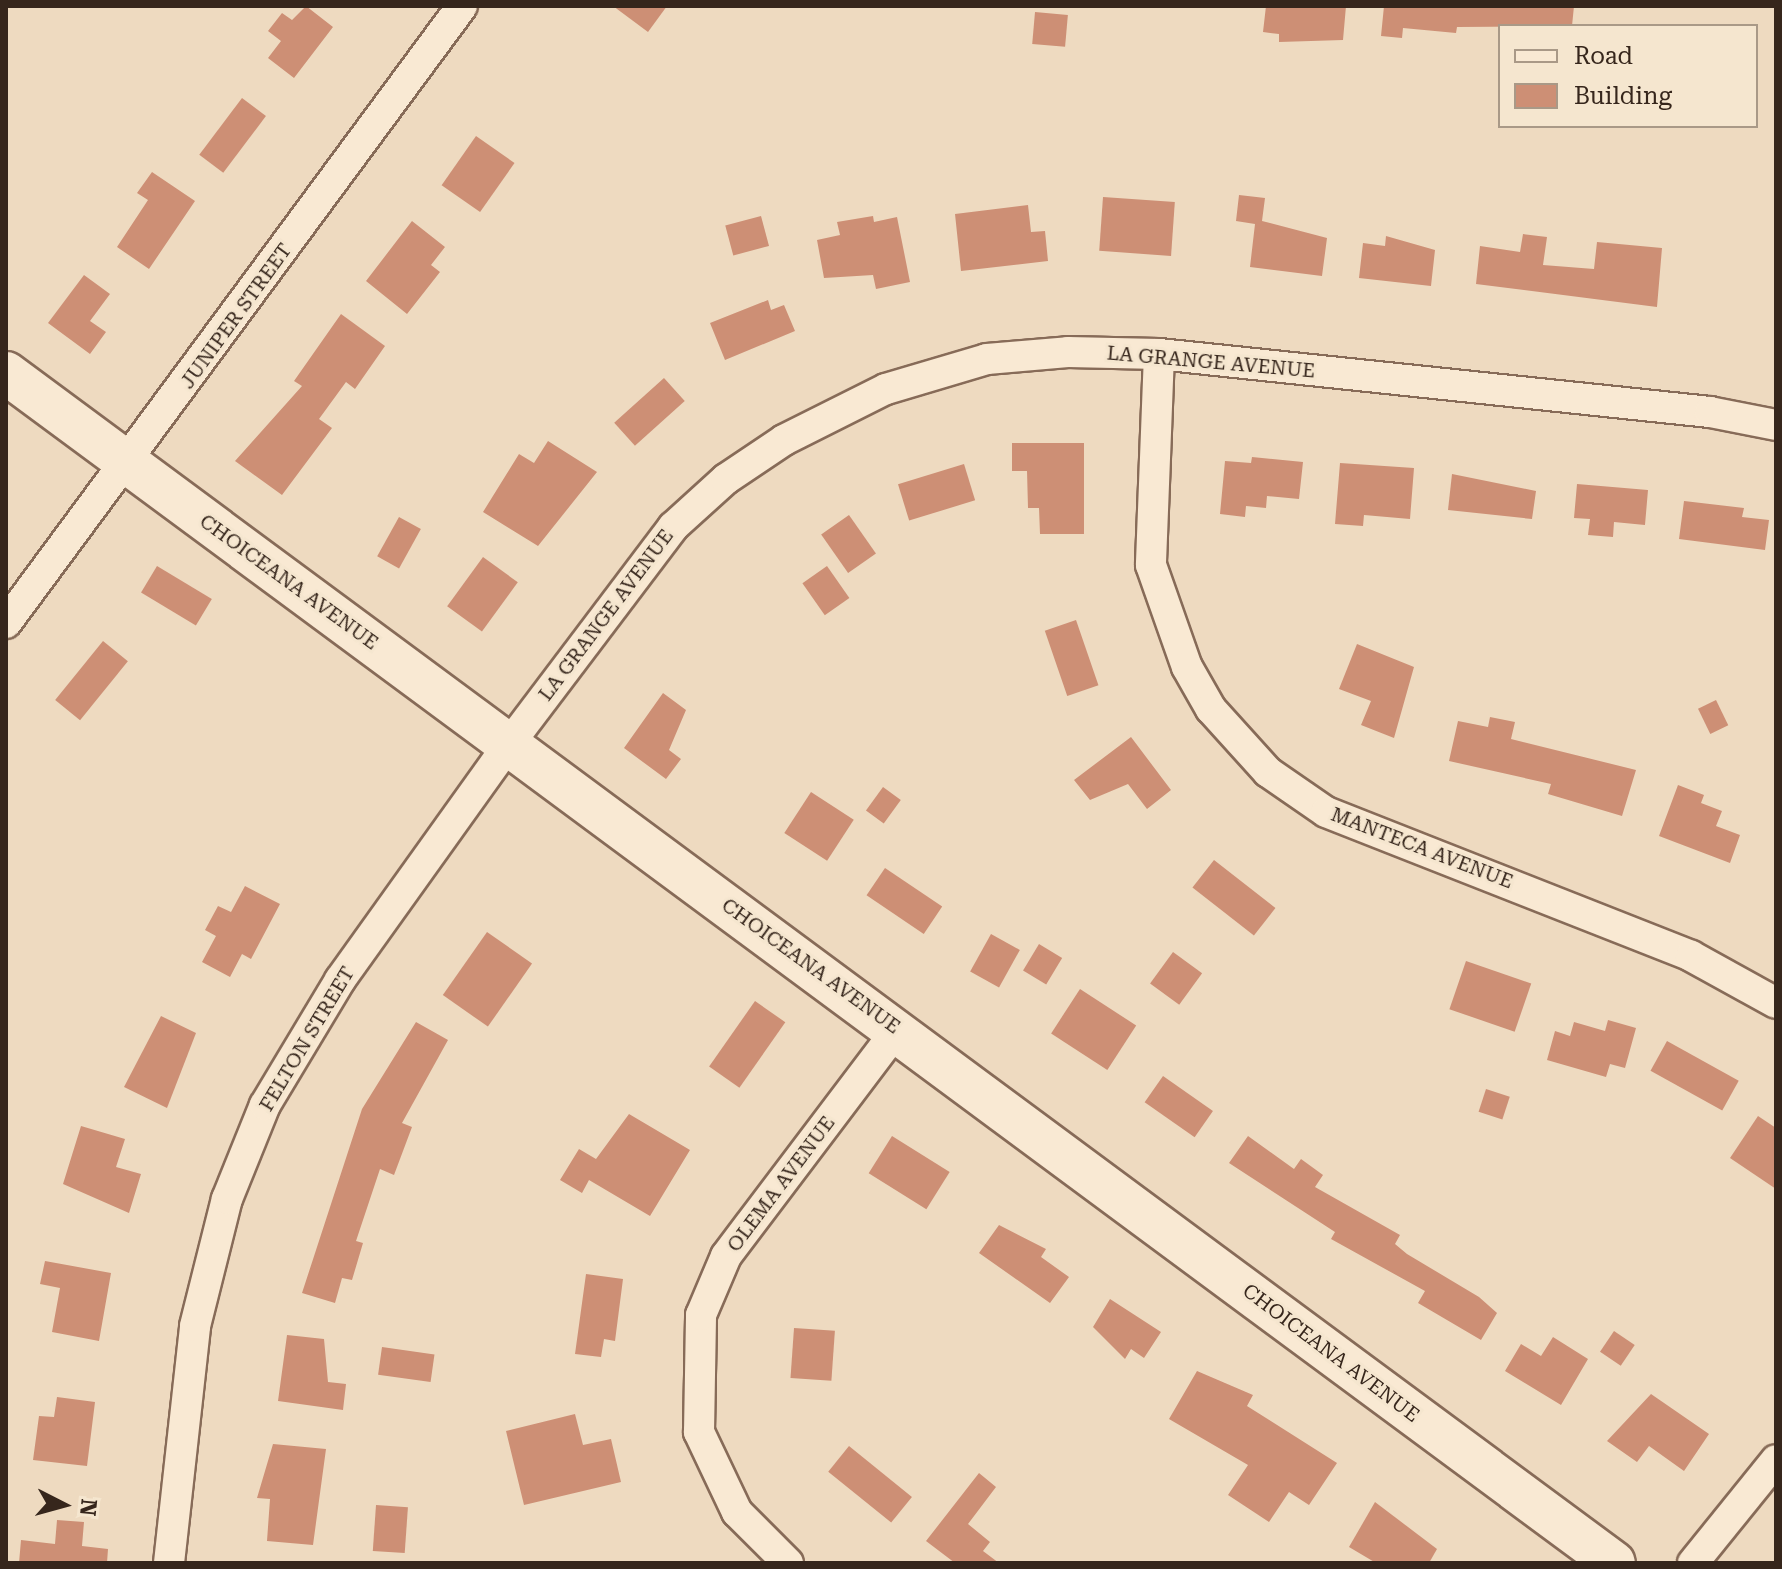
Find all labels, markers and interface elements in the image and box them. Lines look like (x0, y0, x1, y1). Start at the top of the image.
legend (1498, 24, 1758, 128)
text: Road (1574, 42, 1633, 70)
text: Building (1574, 82, 1672, 110)
street label: JUNIPER STREET (175, 239, 297, 393)
street label: LA GRANGE AVENUE (1106, 341, 1316, 383)
street label: CHOICEANA AVENUE (195, 509, 383, 655)
street label: LA GRANGE AVENUE (534, 524, 678, 706)
street label: MANTECA AVENUE (1328, 802, 1516, 894)
street label: CHOICEANA AVENUE (717, 893, 905, 1039)
street label: FELTON STREET (254, 962, 360, 1116)
street label: OLEMA AVENUE (722, 1111, 840, 1257)
street label: CHOICEANA AVENUE (1238, 1279, 1424, 1427)
north arrow (24, 1465, 104, 1545)
text: N (75, 1498, 102, 1517)

